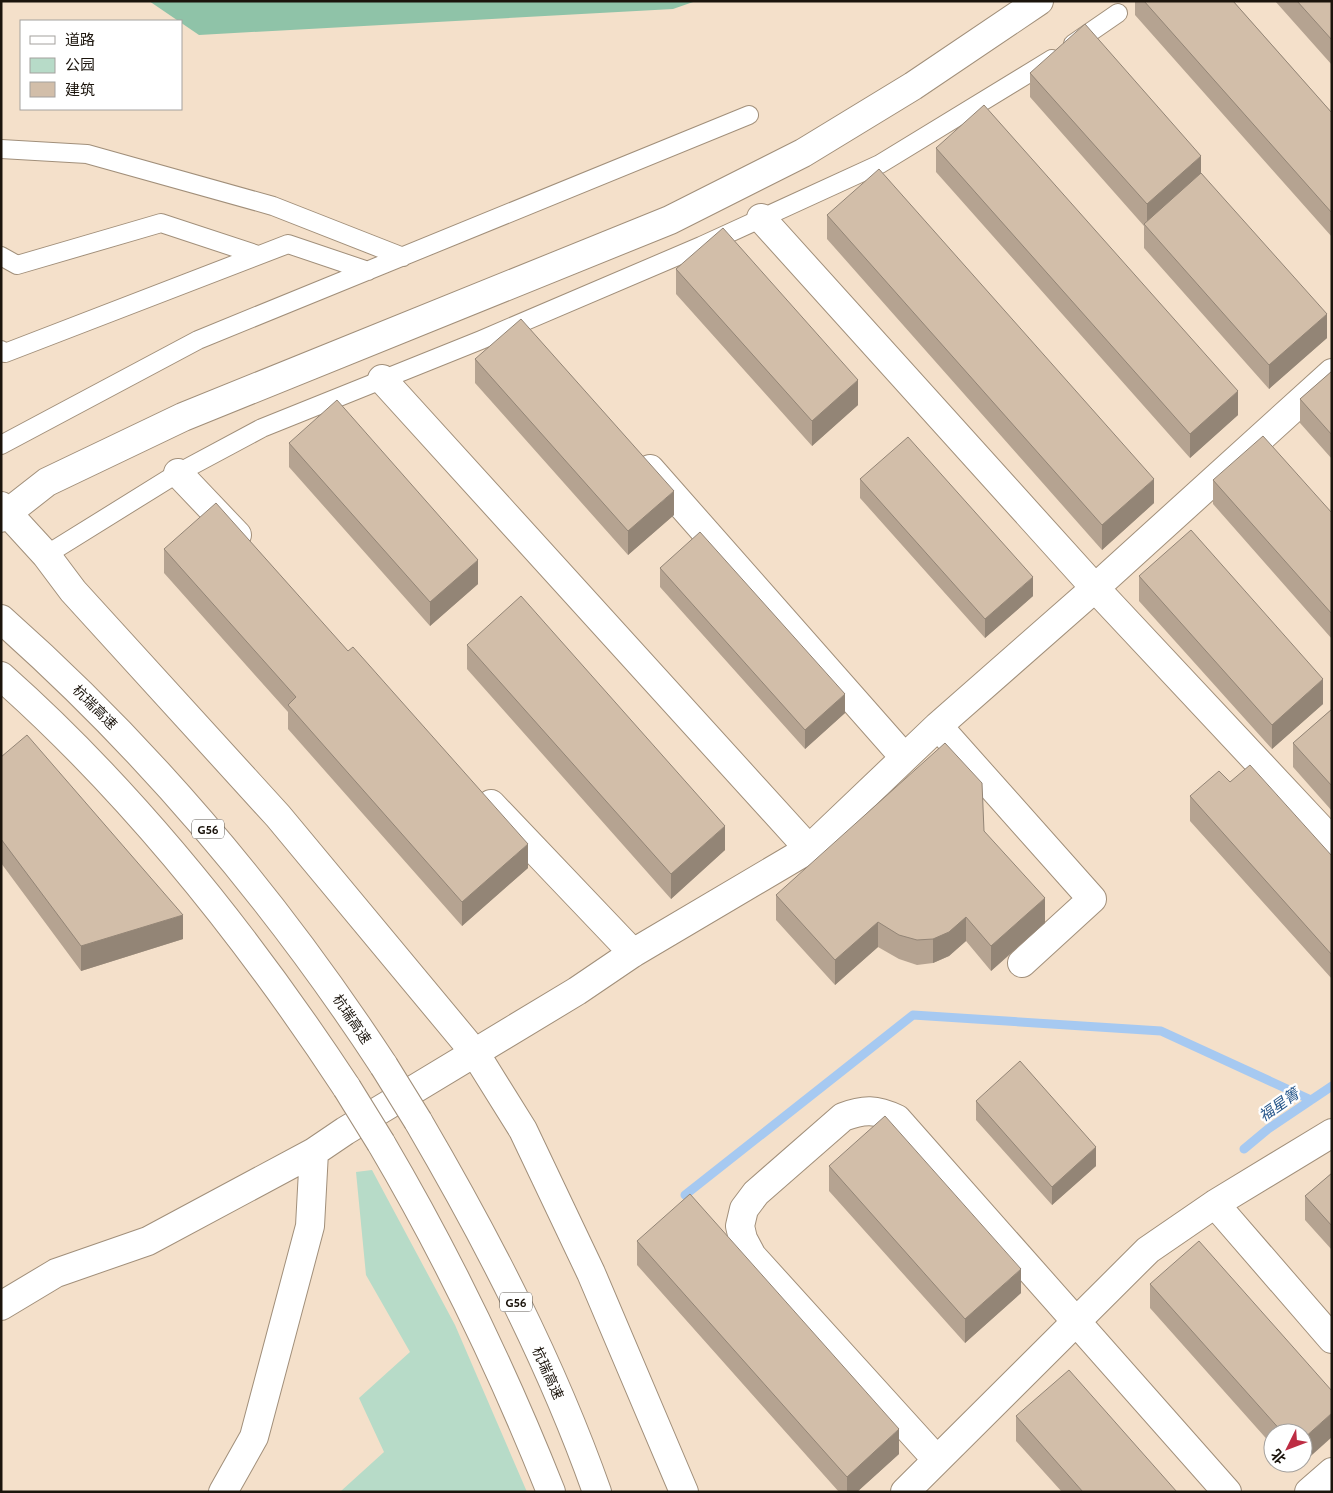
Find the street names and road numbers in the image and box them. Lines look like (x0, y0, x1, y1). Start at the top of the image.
street label: 杭瑞高速 (69, 681, 121, 733)
road number: G56 (192, 820, 224, 839)
street label: 杭瑞高速 (329, 991, 375, 1047)
road number: G56 (500, 1292, 532, 1311)
street label: 杭瑞高速 (528, 1344, 568, 1402)

